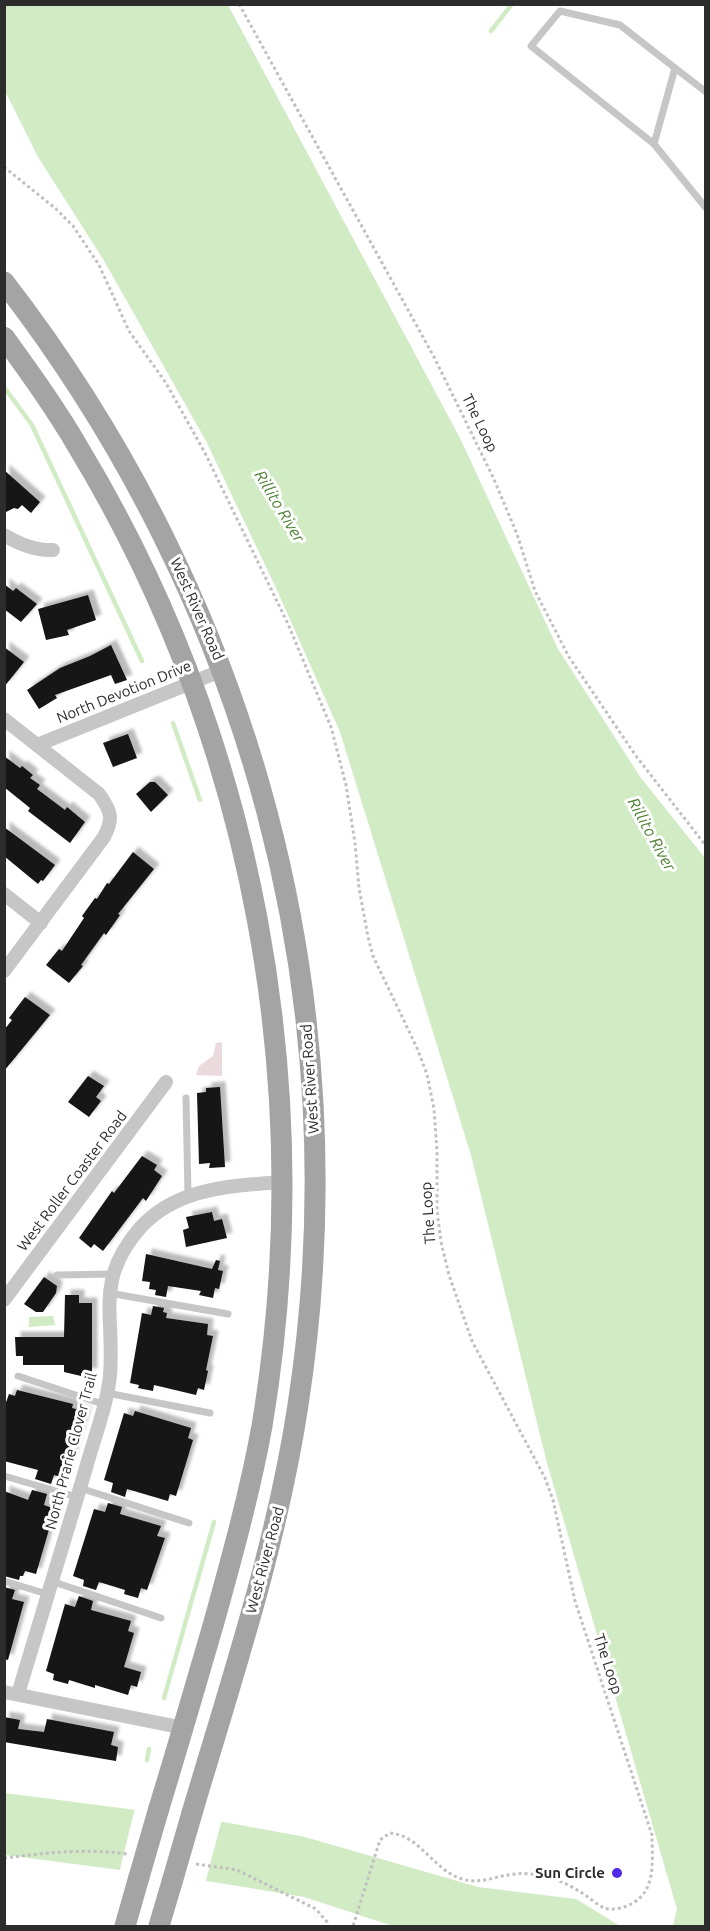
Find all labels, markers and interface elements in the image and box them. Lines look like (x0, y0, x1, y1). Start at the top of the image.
street label: The Loop (459, 391, 502, 455)
water label: Rillito River (251, 467, 309, 546)
street label: West River Road (167, 555, 228, 663)
street label: North Devotion Drive (54, 657, 194, 726)
water label: Rillito River (625, 794, 680, 875)
street label: West River Road (297, 1024, 322, 1135)
street label: West Roller Coaster Road (13, 1107, 130, 1254)
street label: The Loop (417, 1181, 438, 1245)
street label: North Prarie Clover Trail (41, 1370, 100, 1531)
street label: West River Road (242, 1505, 287, 1615)
street label: The Loop (591, 1631, 626, 1696)
place label: Sun Circle (535, 1864, 605, 1881)
marker: Sun Circle (610, 1866, 624, 1880)

